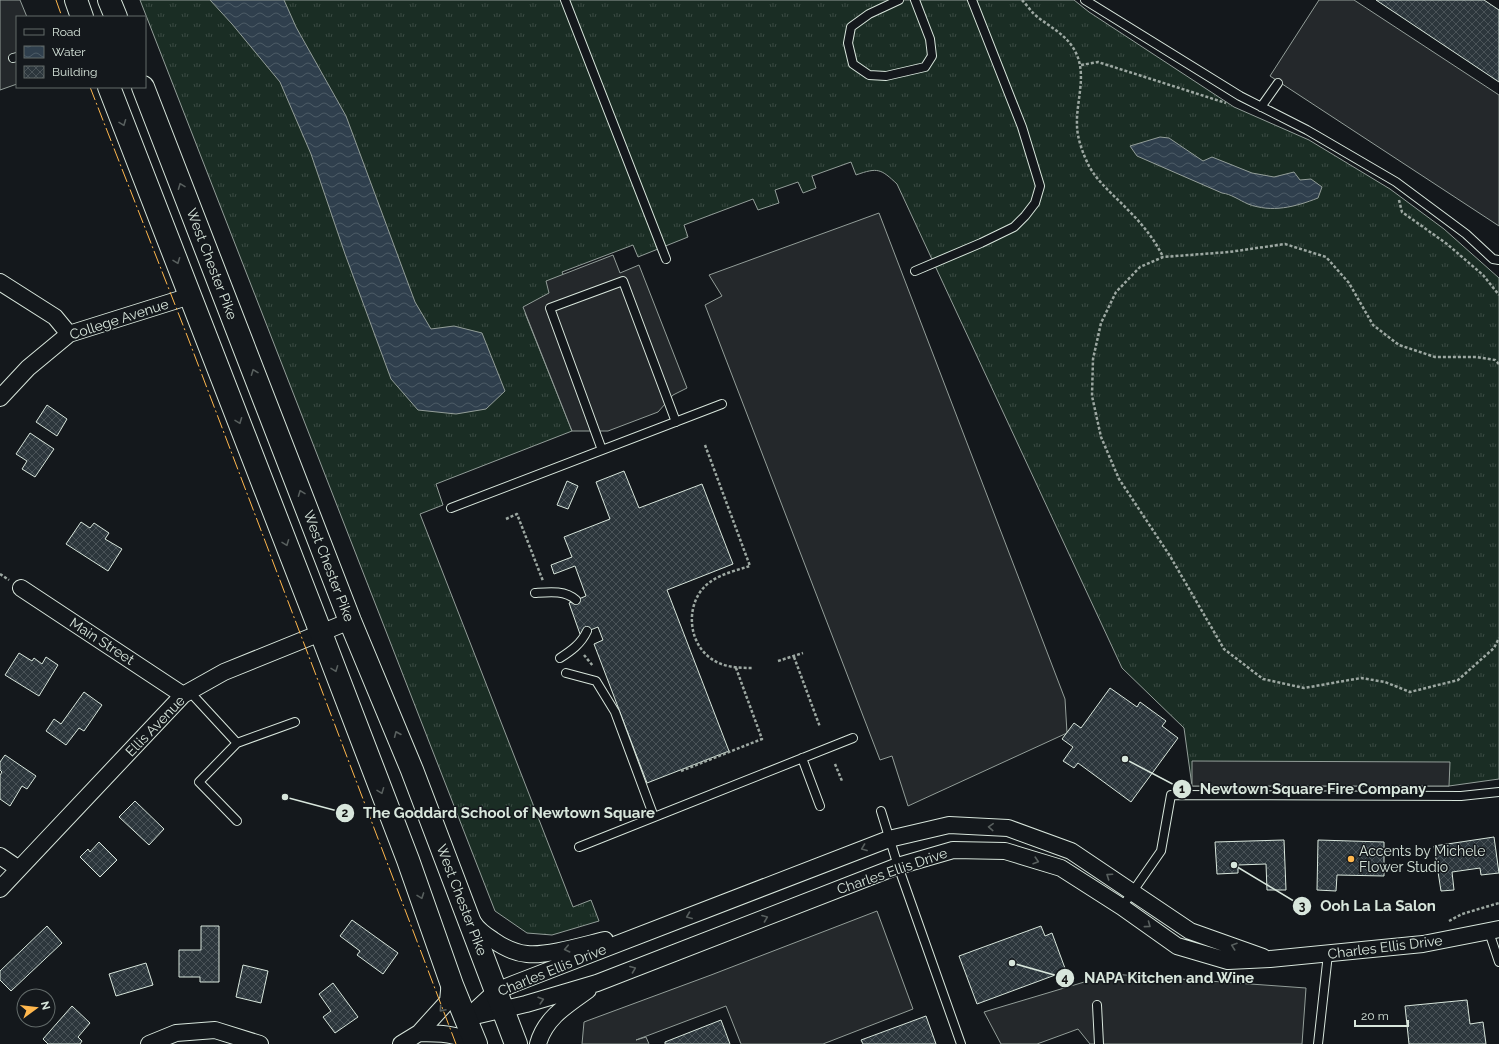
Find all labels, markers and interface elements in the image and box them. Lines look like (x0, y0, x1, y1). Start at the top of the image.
legend (16, 16, 146, 88)
text: Road (52, 25, 81, 39)
text: Water (52, 45, 86, 59)
text: Building (52, 65, 98, 79)
one-way arrow (119, 120, 127, 127)
one-way arrow (178, 182, 186, 189)
street label: West Chester Pike (183, 206, 241, 322)
one-way arrow (172, 258, 180, 265)
street label: College Avenue (68, 295, 170, 343)
one-way arrow (250, 369, 258, 376)
one-way arrow (234, 418, 242, 425)
one-way arrow (297, 490, 305, 497)
street label: West Chester Pike (300, 508, 358, 624)
one-way arrow (281, 539, 289, 546)
street label: Main Street (67, 614, 137, 668)
one-way arrow (330, 666, 338, 673)
street label: Ellis Avenue (122, 692, 188, 760)
one-way arrow (394, 731, 402, 738)
callout: Newtown Square Fire Company (1172, 775, 1435, 802)
text: Newtown Square Fire Company (1200, 780, 1427, 798)
text: 1 (1179, 782, 1185, 796)
one-way arrow (377, 787, 385, 794)
callout: The Goddard School of Newtown Square (335, 800, 663, 827)
text: The Goddard School of Newtown Square (363, 804, 655, 822)
text: 2 (342, 806, 349, 820)
one-way arrow (988, 823, 994, 832)
street label: West Chester Pike (433, 842, 491, 958)
place label: Accents by Michele Flower Studio (1359, 843, 1485, 875)
one-way arrow (860, 844, 867, 852)
street label: Charles Ellis Drive (835, 845, 949, 897)
marker: Accents by Michele Flower Studio (1346, 854, 1356, 864)
one-way arrow (1032, 856, 1039, 865)
one-way arrow (1106, 873, 1113, 881)
callout: Ooh La La Salon (1292, 892, 1443, 919)
one-way arrow (416, 893, 424, 900)
text: Ooh La La Salon (1320, 897, 1436, 915)
text: 3 (1299, 899, 1306, 913)
one-way arrow (686, 912, 693, 920)
one-way arrow (762, 914, 769, 922)
one-way arrow (1143, 920, 1150, 927)
street label: Charles Ellis Drive (1327, 932, 1443, 962)
street label: Charles Ellis Drive (495, 941, 609, 999)
one-way arrow (1230, 943, 1237, 951)
one-way arrow (564, 944, 570, 952)
one-way arrow (630, 965, 637, 973)
callout: NAPA Kitchen and Wine (1055, 965, 1262, 992)
text: NAPA Kitchen and Wine (1084, 969, 1254, 987)
text: 4 (1062, 971, 1069, 985)
north arrow (16, 988, 56, 1028)
one-way arrow (537, 996, 544, 1005)
text: N (38, 1000, 53, 1011)
scale bar (1355, 1002, 1408, 1028)
one-way arrow (439, 1004, 446, 1012)
text: 20 m (1361, 1009, 1389, 1023)

